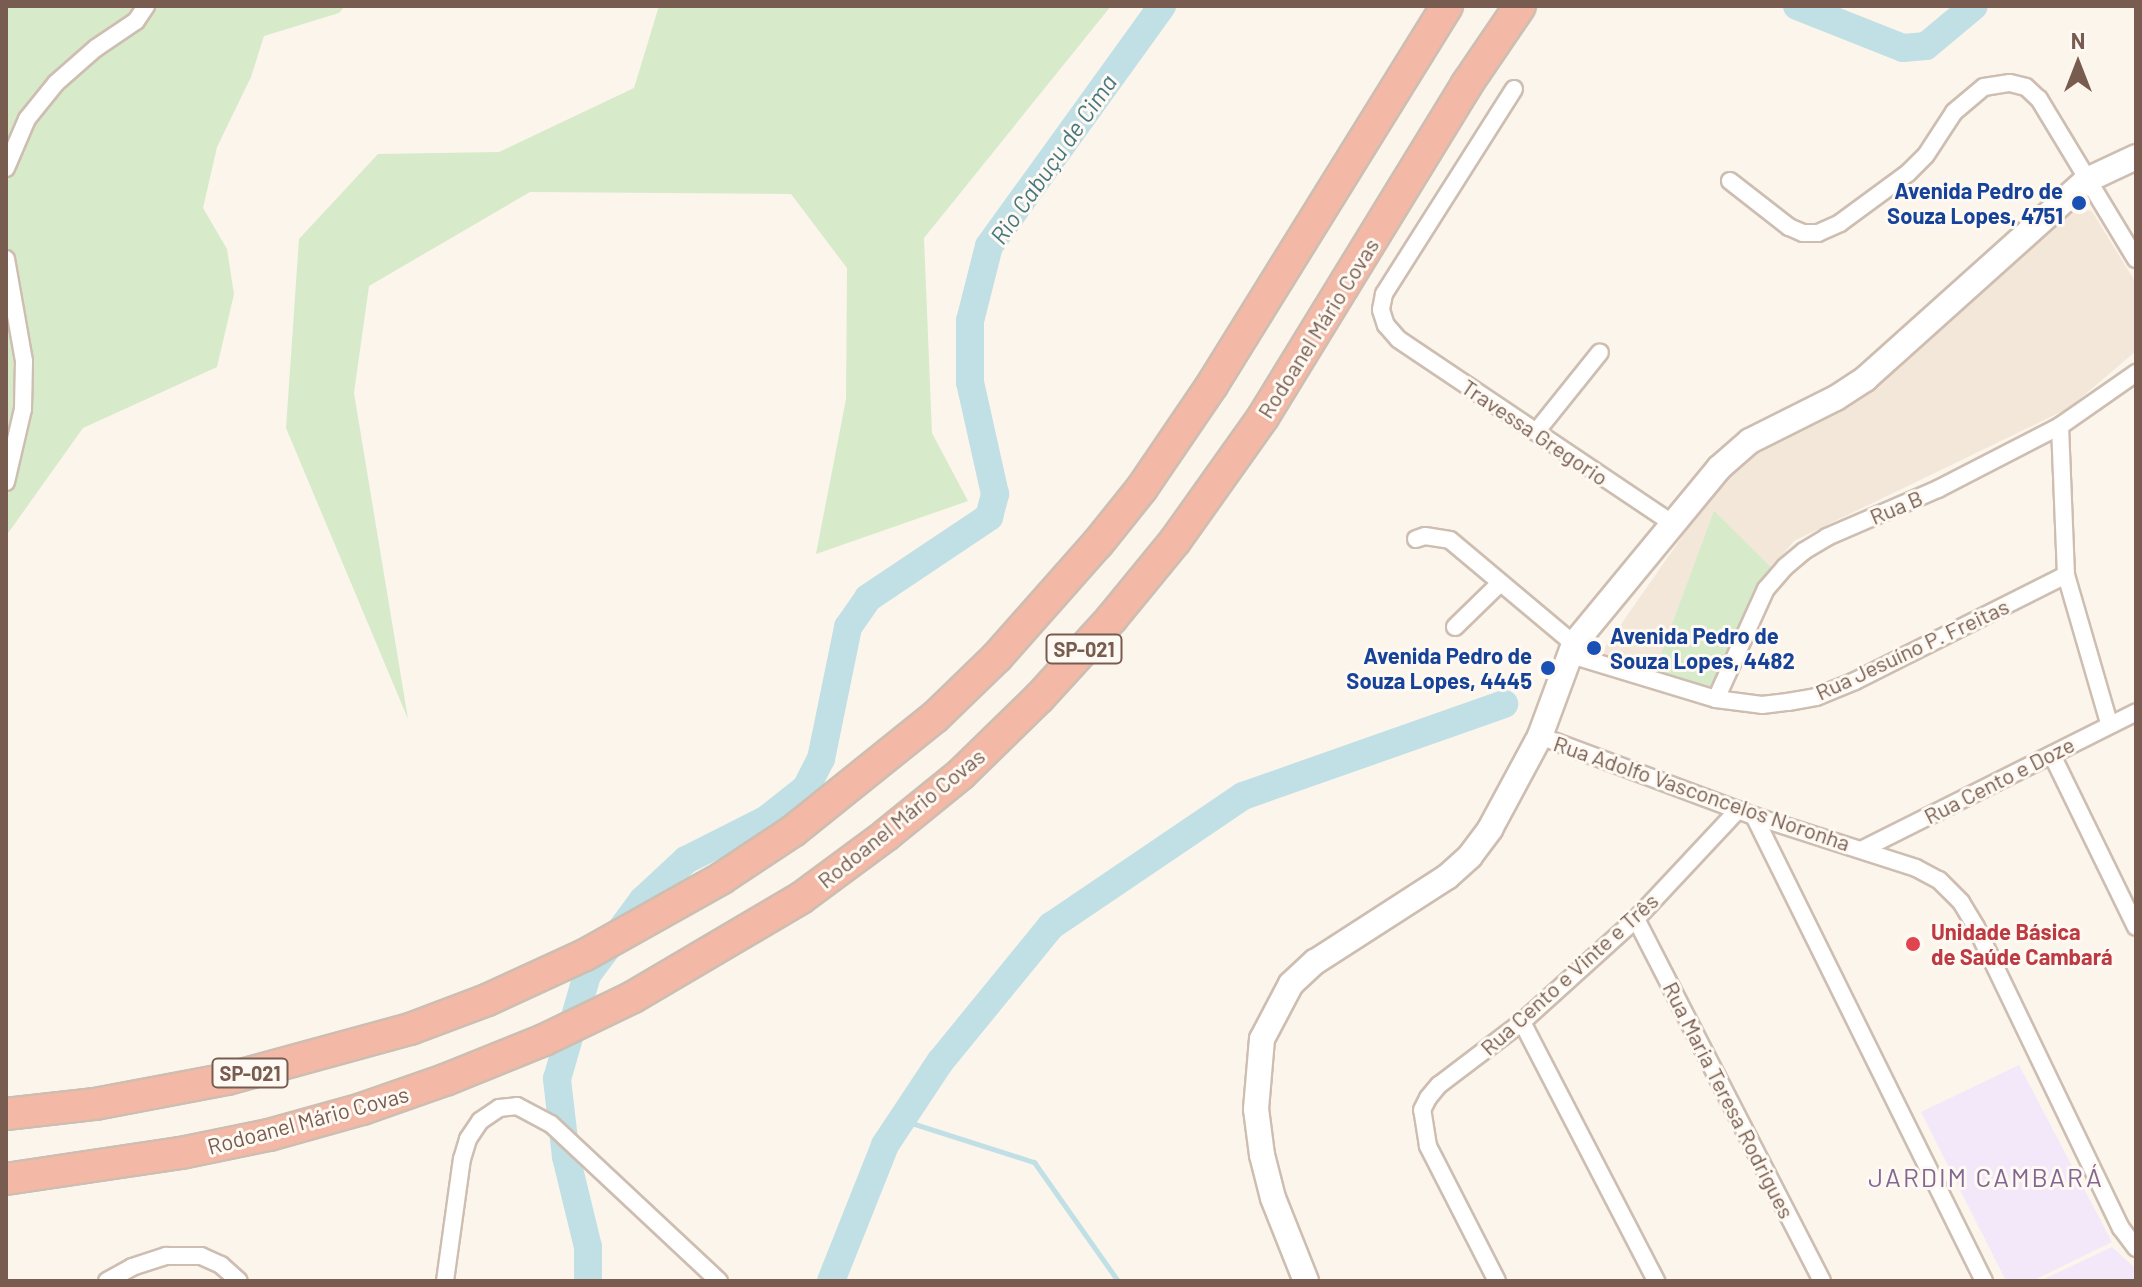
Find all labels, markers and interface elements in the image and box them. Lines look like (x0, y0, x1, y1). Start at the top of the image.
north arrow (2038, 24, 2118, 104)
text: N (2071, 27, 2085, 53)
water label: Rio Cabuçu de Cima (984, 69, 1122, 249)
place label: Avenida Pedro de Souza Lopes, 4751 (1887, 177, 2063, 228)
marker: Avenida Pedro de Souza Lopes, 4751 (2070, 194, 2088, 212)
street label: Rodoanel Mário Covas (1252, 233, 1384, 423)
street label: Travessa Gregorio (1457, 373, 1613, 491)
street label: Rua B (1866, 484, 1926, 530)
street label: Rua Jesuíno P. Freitas (1811, 593, 2013, 705)
place label: Avenida Pedro de Souza Lopes, 4482 (1610, 622, 1795, 674)
road number: SP-021 (1044, 633, 1124, 665)
marker: Avenida Pedro de Souza Lopes, 4482 (1585, 639, 1603, 657)
place label: Avenida Pedro de Souza Lopes, 4445 (1346, 642, 1532, 694)
marker: Avenida Pedro de Souza Lopes, 4445 (1539, 659, 1557, 677)
street label: Rua Adolfo Vasconcelos Noronha (1550, 730, 1854, 856)
street label: Rua Cento e Doze (1919, 731, 2079, 829)
street label: Rodoanel Mário Covas (812, 742, 990, 894)
street label: Rua Cento e Vinte e Três (1475, 887, 1663, 1061)
place label: Unidade Básica de Saúde Cambará (1931, 918, 2113, 970)
marker: Unidade Básica de Saúde Cambará (1902, 933, 1924, 955)
street label: Rua Maria Teresa Rodrigues (1658, 977, 1800, 1223)
road number: SP-021 (210, 1057, 290, 1089)
street label: Rodoanel Mário Covas (204, 1080, 412, 1160)
district label: JARDIM CAMBARÁ (1868, 1161, 2104, 1193)

